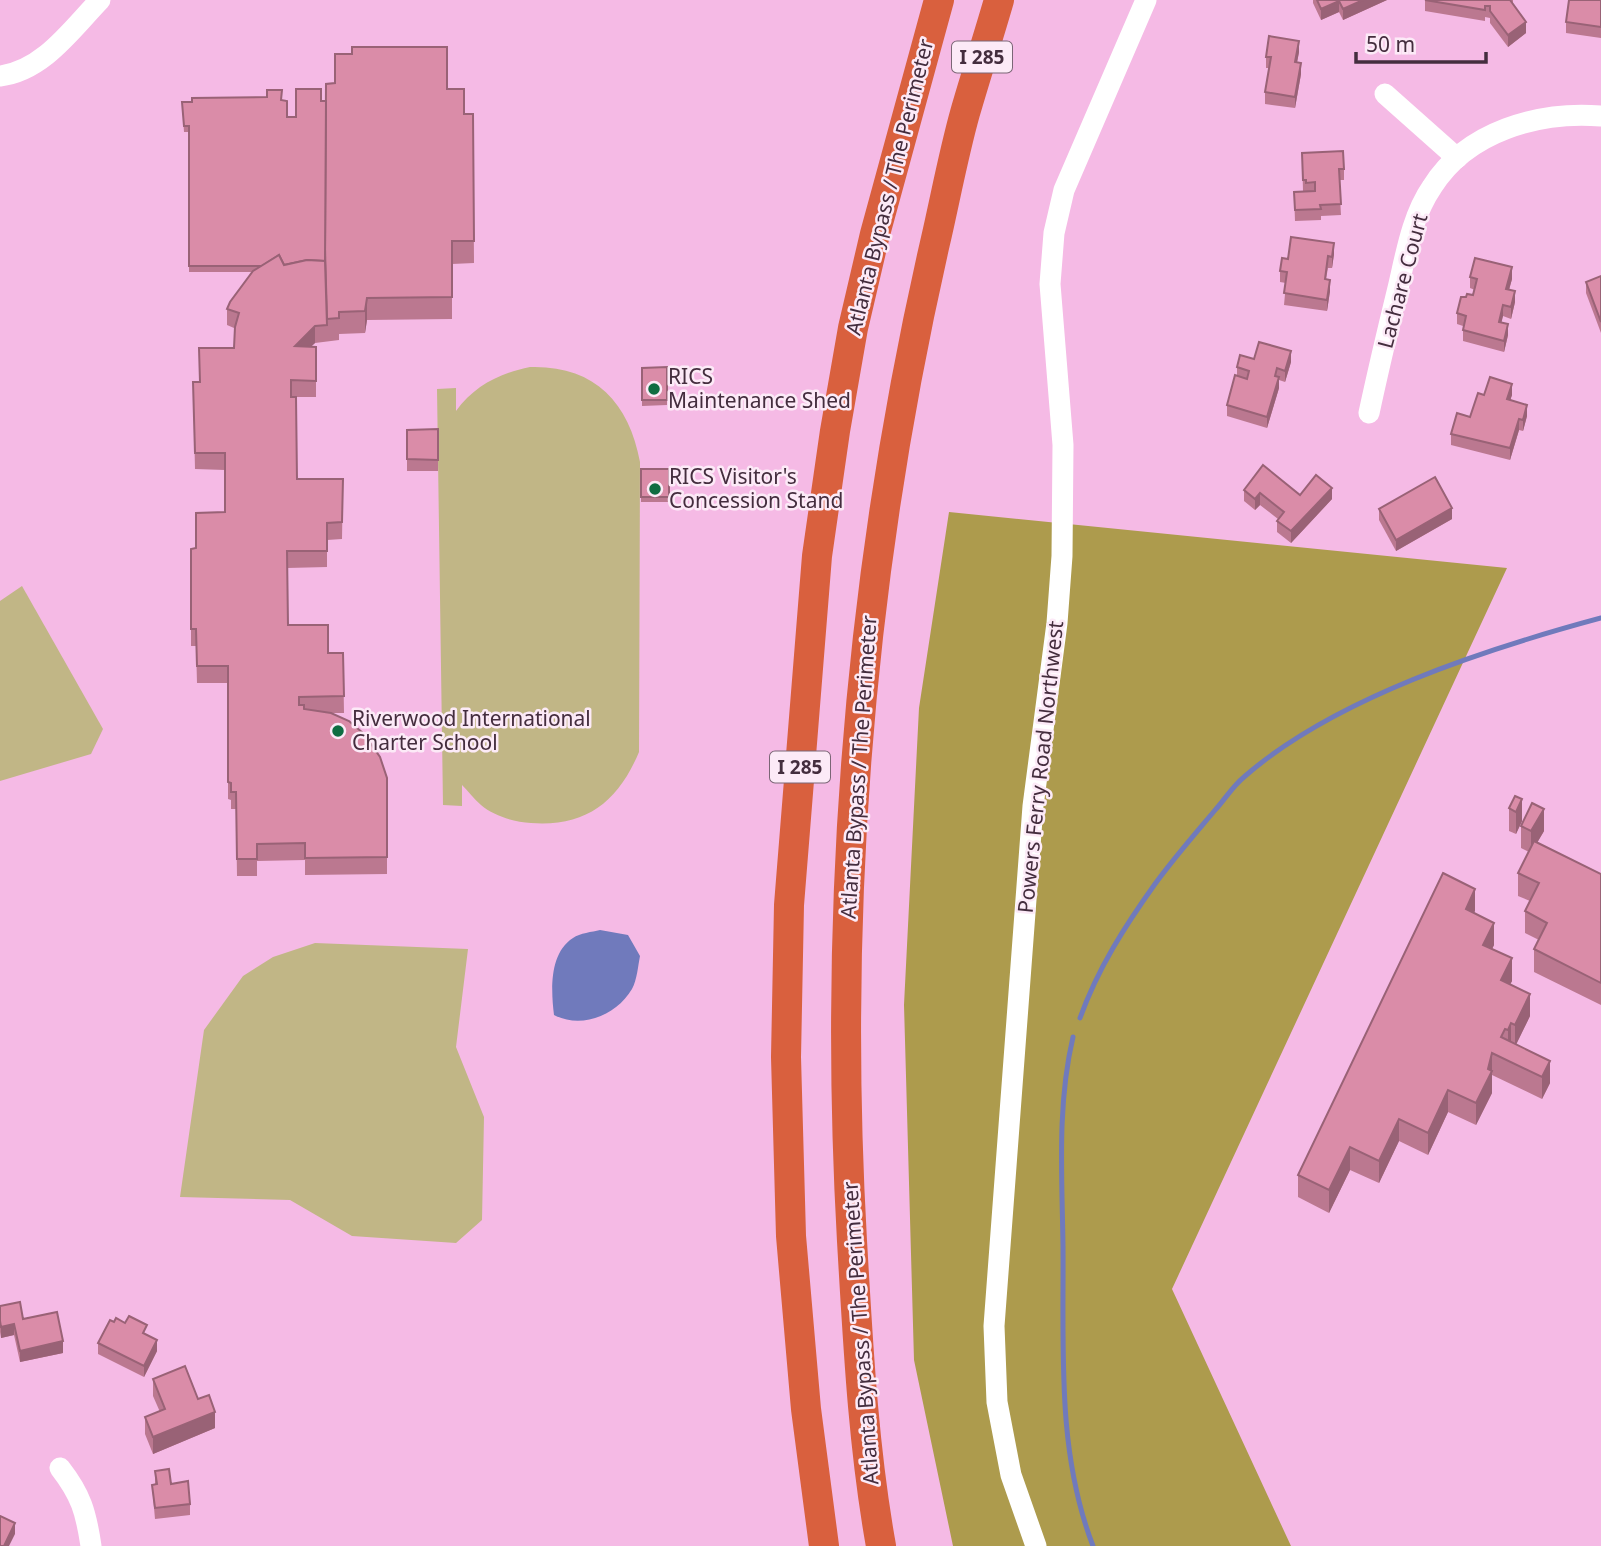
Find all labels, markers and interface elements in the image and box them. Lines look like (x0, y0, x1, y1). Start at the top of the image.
scale bar (1356, 21, 1486, 65)
text: 50 m (1366, 30, 1415, 58)
street label: Atlanta Bypass / The Perimeter (839, 36, 939, 338)
road number: I 285 (952, 41, 1012, 72)
street label: Lachare Court (1371, 210, 1434, 351)
place label: RICS Maintenance Shed (668, 362, 851, 414)
marker: RICS Maintenance Shed (646, 381, 662, 397)
place label: RICS Visitor's Concession Stand (669, 462, 843, 514)
marker: RICS Visitor's Concession Stand (647, 481, 663, 497)
street label: Atlanta Bypass / The Perimeter (833, 614, 883, 920)
street label: Powers Ferry Road Northwest (1011, 619, 1069, 914)
place label: Riverwood International Charter School (352, 704, 591, 756)
marker: Riverwood International Charter School (330, 723, 346, 739)
road number: I 285 (770, 752, 830, 782)
street label: Atlanta Bypass / The Perimeter (835, 1180, 885, 1486)

